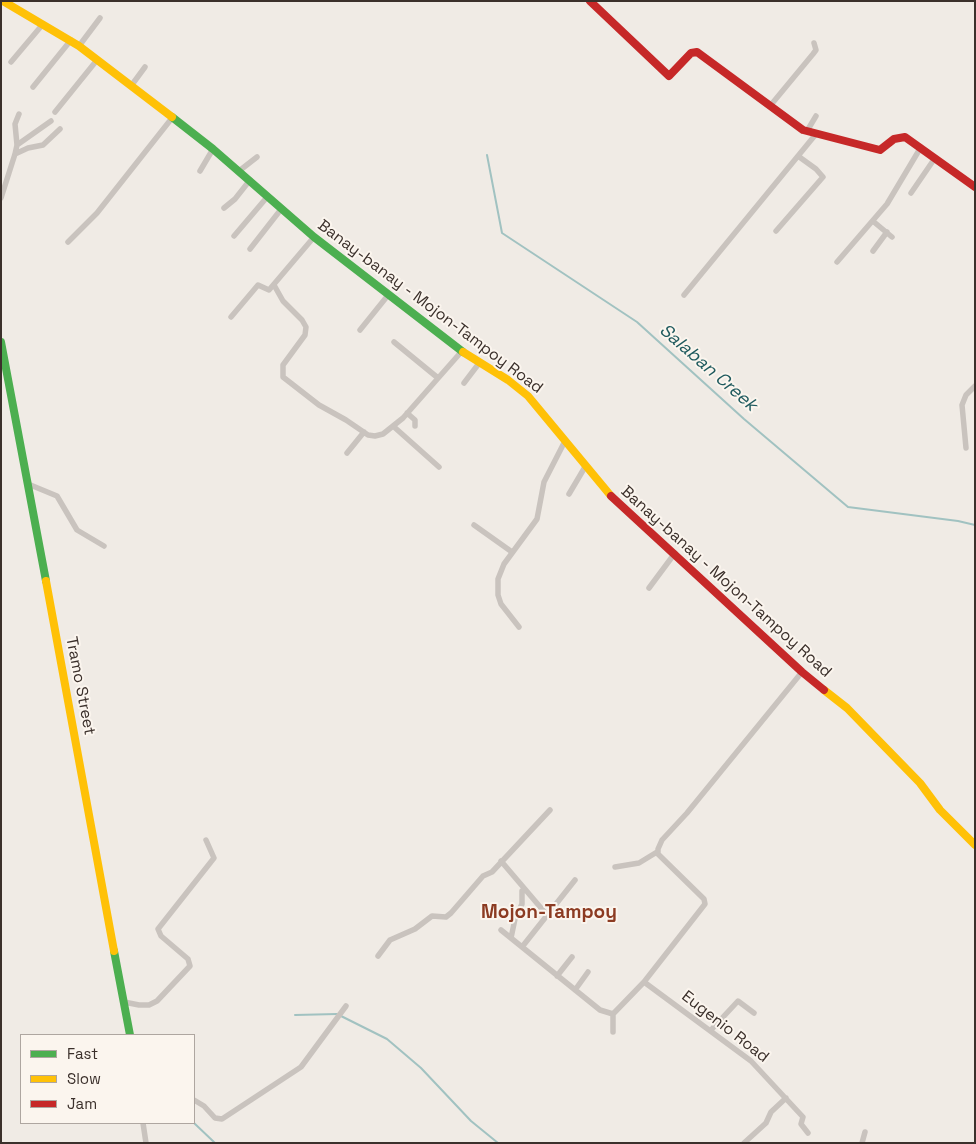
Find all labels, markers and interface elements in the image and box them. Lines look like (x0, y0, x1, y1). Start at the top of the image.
street label: Banay-banay - Mojon-Tampoy Road (314, 216, 546, 398)
water label: Salaban Creek (655, 320, 761, 416)
street label: Banay-banay - Mojon-Tampoy Road (617, 482, 835, 682)
street label: Tramo Street (61, 635, 99, 737)
district label: Mojon-Tampoy (481, 902, 617, 924)
street label: Eugenio Road (678, 987, 772, 1067)
legend (20, 1034, 195, 1124)
text: Fast (67, 1044, 98, 1063)
text: Slow (67, 1069, 101, 1088)
text: Jam (67, 1094, 97, 1113)

